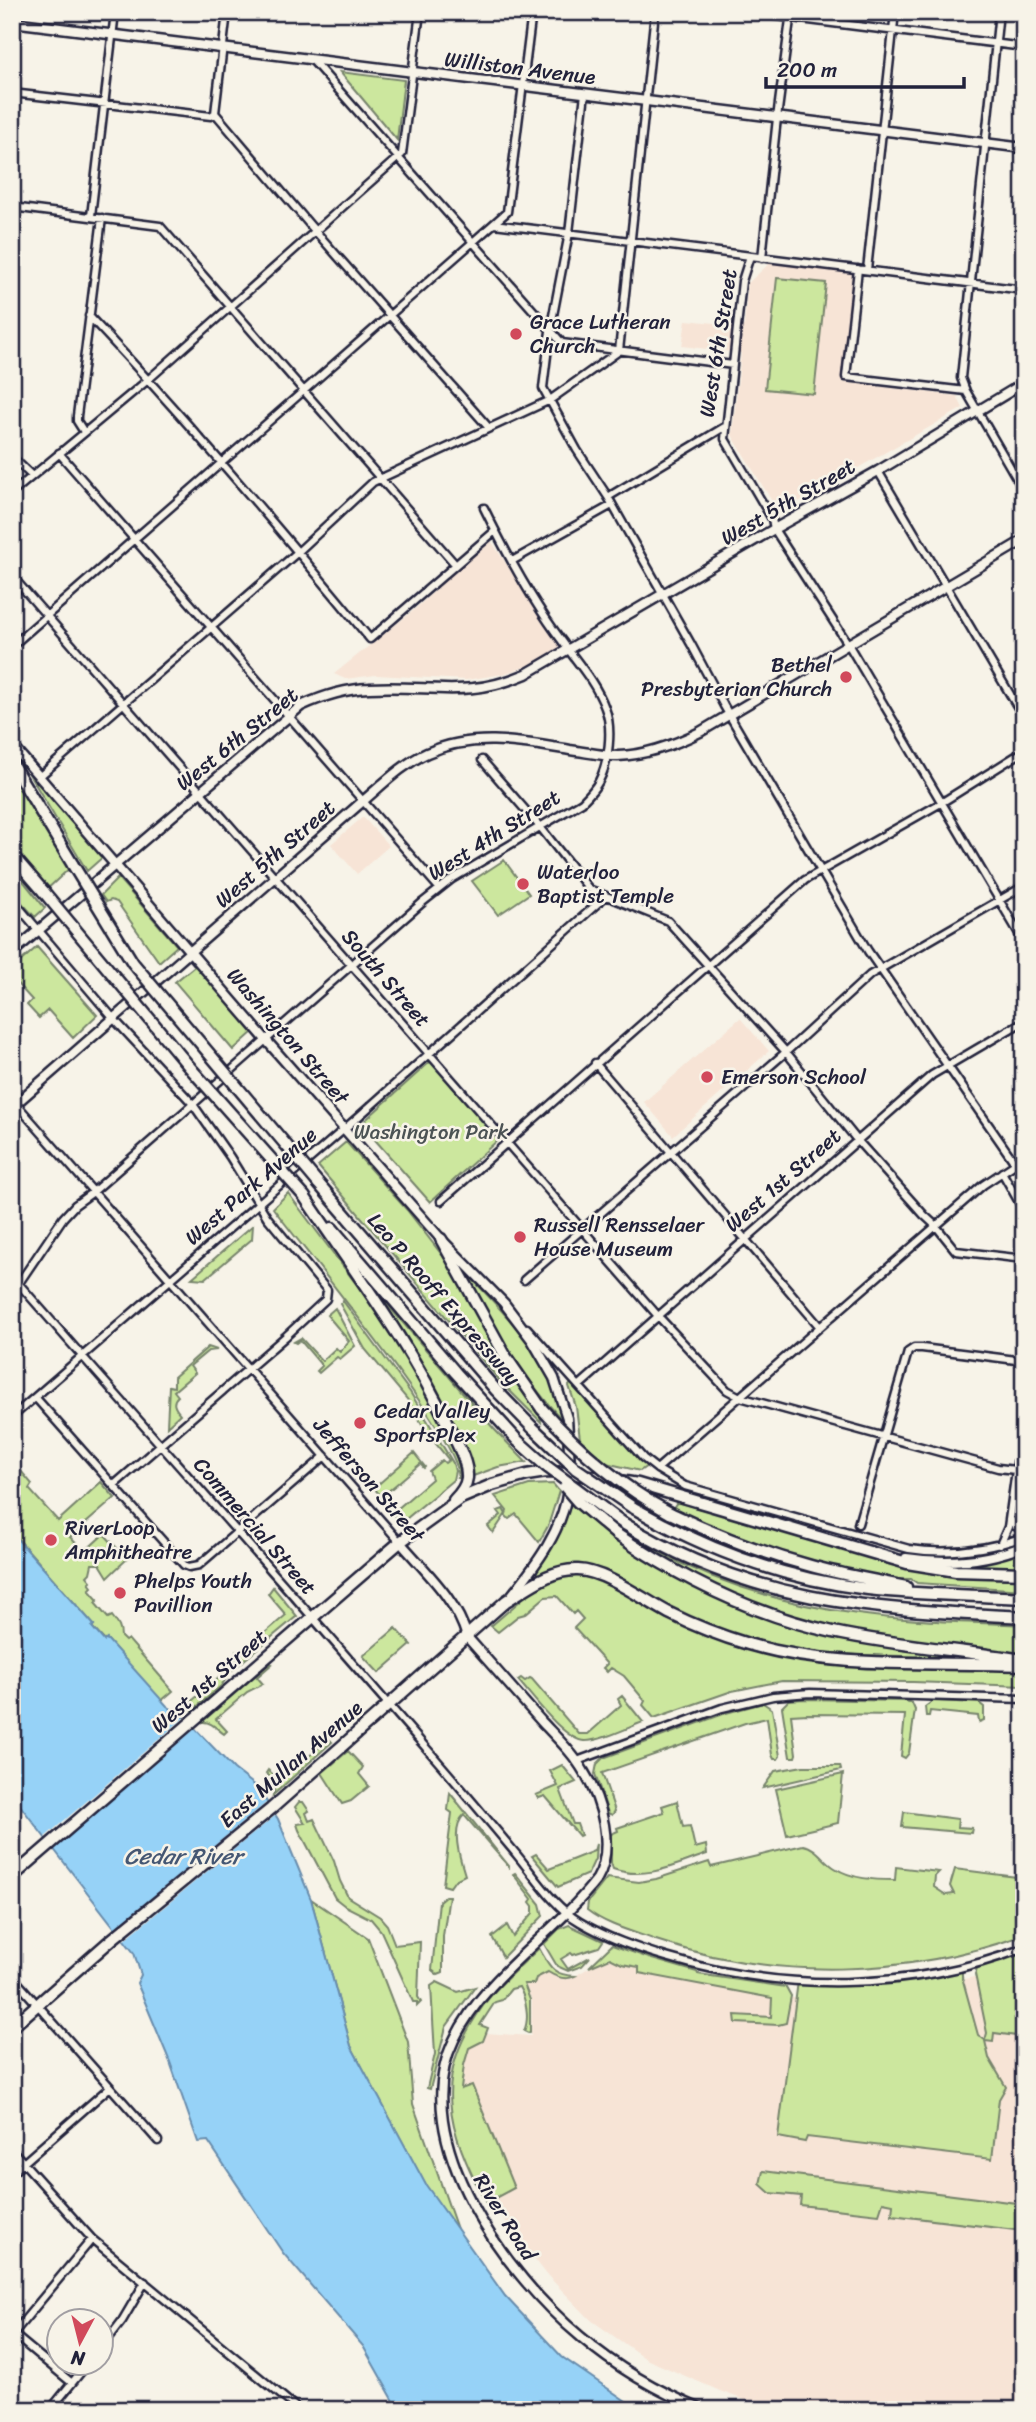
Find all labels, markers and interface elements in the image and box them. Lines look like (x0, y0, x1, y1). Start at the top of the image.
street label: Williston Avenue (442, 40, 598, 96)
scale bar (766, 46, 964, 90)
text: 200 m (777, 51, 837, 89)
street label: West 6th Street (688, 266, 748, 420)
place label: Grace Lutheran Church (530, 303, 671, 365)
marker: Grace Lutheran Church (508, 326, 524, 342)
street label: West 5th Street (713, 448, 863, 556)
place label: Bethel Presbyterian Church (641, 646, 833, 708)
marker: Bethel Presbyterian Church (838, 669, 854, 685)
street label: West 6th Street (167, 677, 307, 801)
street label: West 4th Street (420, 779, 568, 891)
street label: West 5th Street (206, 790, 344, 918)
place label: Waterloo Baptist Temple (537, 853, 674, 915)
marker: Waterloo Baptist Temple (515, 876, 531, 892)
street label: South Street (332, 920, 440, 1036)
street label: Washington Street (217, 958, 360, 1115)
place label: Emerson School (721, 1058, 867, 1096)
marker: Emerson School (699, 1069, 715, 1085)
park label: Washington Park (354, 1113, 508, 1151)
street label: West Park Avenue (176, 1117, 326, 1255)
street label: West 1st Street (716, 1118, 850, 1242)
street label: Leo P Rooff Expressway (357, 1203, 531, 1395)
place label: Russell Rensselaer House Museum (534, 1206, 705, 1268)
marker: Russell Rensselaer House Museum (512, 1229, 528, 1245)
place label: Cedar Valley SportsPlex (374, 1392, 490, 1454)
street label: Jefferson Street (303, 1408, 436, 1553)
marker: Cedar Valley SportsPlex (352, 1415, 368, 1431)
street label: Commercial Street (184, 1448, 326, 1604)
place label: RiverLoop Amphitheatre (64, 1509, 192, 1571)
marker: RiverLoop Amphitheatre (43, 1532, 59, 1548)
place label: Phelps Youth Pavillion (134, 1562, 252, 1624)
marker: Phelps Youth Pavillion (112, 1585, 128, 1601)
street label: West 1st Street (142, 1619, 276, 1743)
street label: East Mullan Avenue (210, 1690, 372, 1838)
water label: Cedar River (124, 1836, 246, 1877)
street label: River Road (463, 2165, 548, 2270)
north arrow (46, 2306, 116, 2376)
text: N (69, 2341, 88, 2376)

